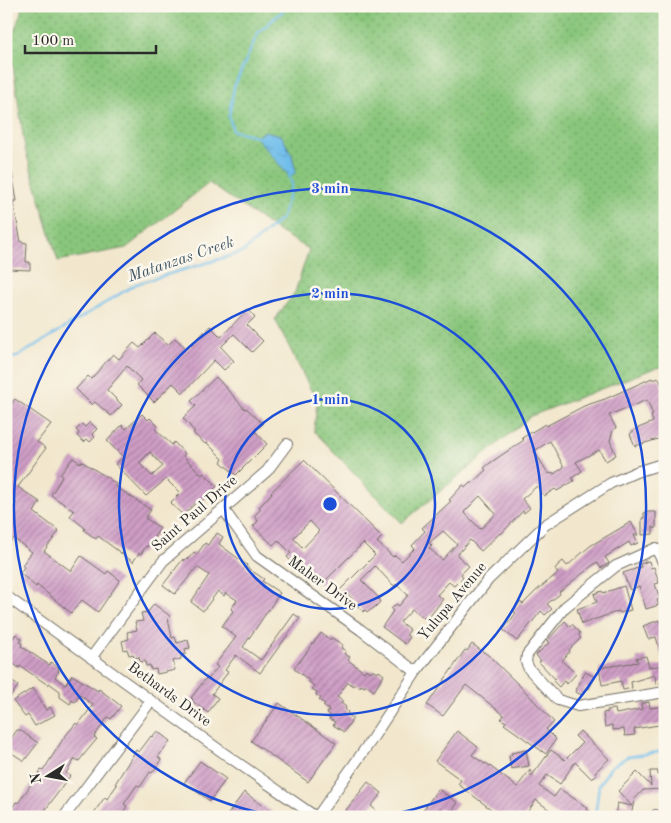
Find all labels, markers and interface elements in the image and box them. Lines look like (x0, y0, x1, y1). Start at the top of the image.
scale bar (25, 22, 156, 54)
text: 100 m (32, 34, 74, 49)
text: 3 min (311, 182, 349, 197)
water label: Matanzas Creek (125, 234, 236, 286)
text: 2 min (311, 287, 349, 302)
text: 1 min (311, 393, 349, 408)
street label: Saint Paul Drive (149, 473, 241, 555)
centre of rings (321, 495, 339, 513)
street label: Maher Drive (285, 554, 359, 614)
street label: Yulupa Avenue (416, 560, 490, 644)
street label: Bethards Drive (125, 660, 213, 730)
north arrow (22, 750, 72, 800)
text: N (28, 771, 44, 785)

